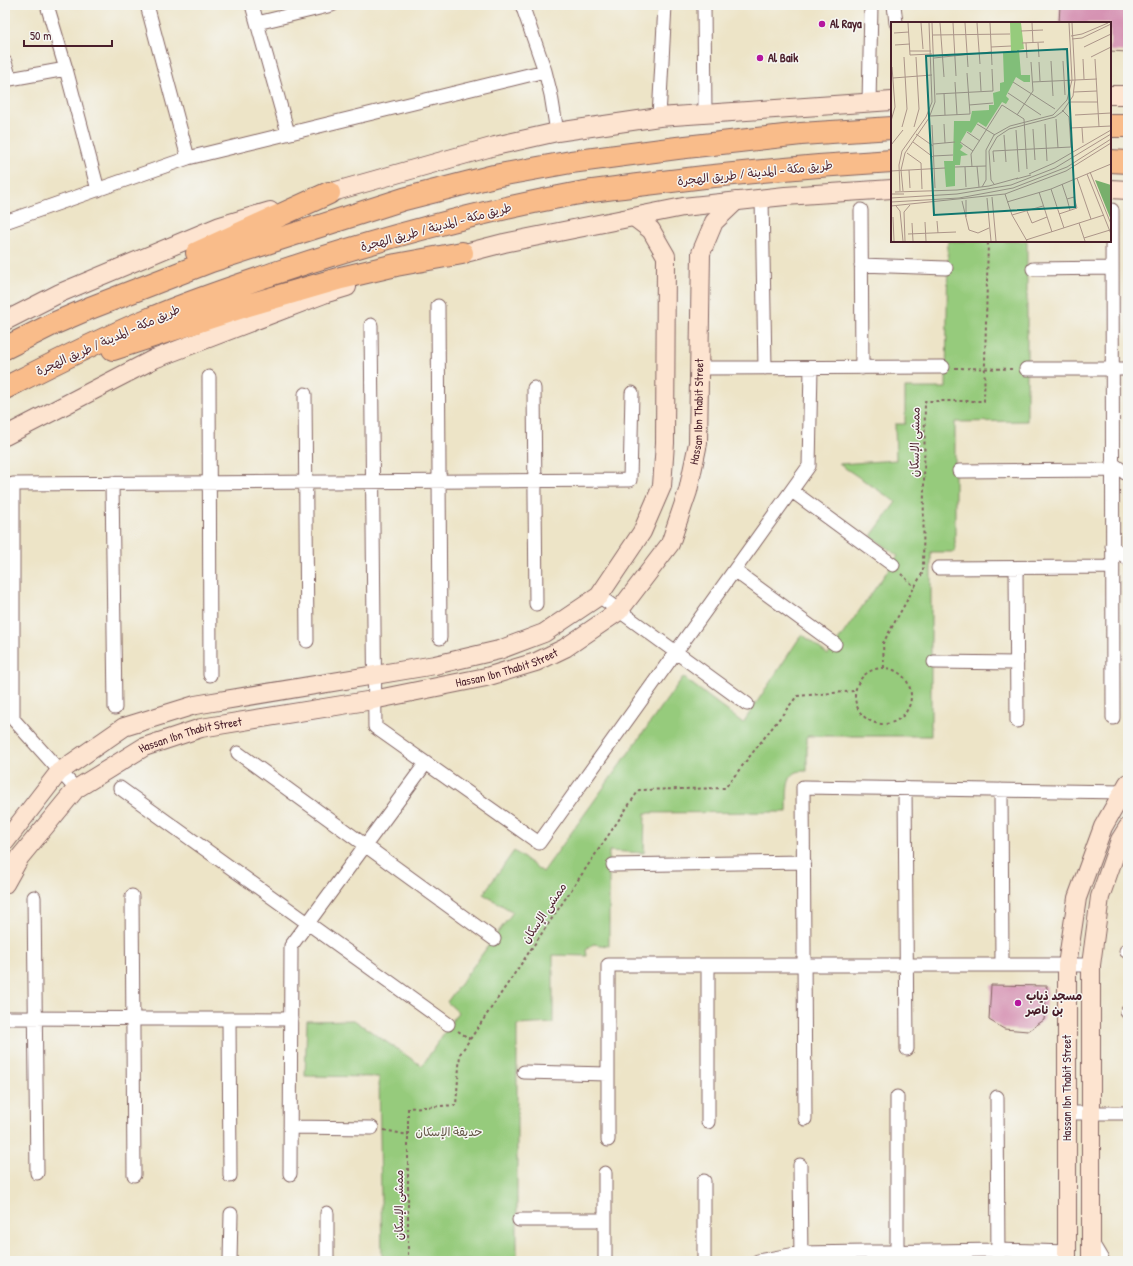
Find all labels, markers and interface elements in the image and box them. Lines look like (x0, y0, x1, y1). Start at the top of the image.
place label: Al Raya (830, 15, 862, 33)
marker: Al Raya (817, 19, 827, 29)
scale bar (24, 22, 112, 48)
inset map (891, 22, 1111, 242)
text: 50 m (30, 27, 51, 44)
place label: Al Baik (768, 49, 798, 66)
marker: Al Baik (755, 53, 765, 63)
street label: طريق مكة - المدينة / طريق الهجرة (676, 156, 833, 189)
street label: طريق مكة - المدينة / طريق الهجرة (358, 198, 513, 255)
street label: طريق مكة - المدينة / طريق الهجرة (33, 300, 183, 379)
street label: Hassan Ibn Thabit Street (685, 357, 707, 466)
street label: ممشى الإسكان (905, 407, 924, 477)
street label: Hassan Ibn Thabit Street (454, 643, 561, 691)
street label: Hassan Ibn Thabit Street (135, 712, 244, 756)
street label: ممشى الإسكان (517, 879, 570, 947)
place label: مسجد ذياب بن ناصر (1025, 987, 1082, 1018)
marker: مسجد ذياب بن ناصر (1013, 998, 1023, 1008)
street label: Hassan Ibn Thabit Street (1058, 1034, 1075, 1141)
park label: حديقة الإسكان (415, 1123, 483, 1140)
street label: ممشى الإسكان (390, 1170, 407, 1240)

